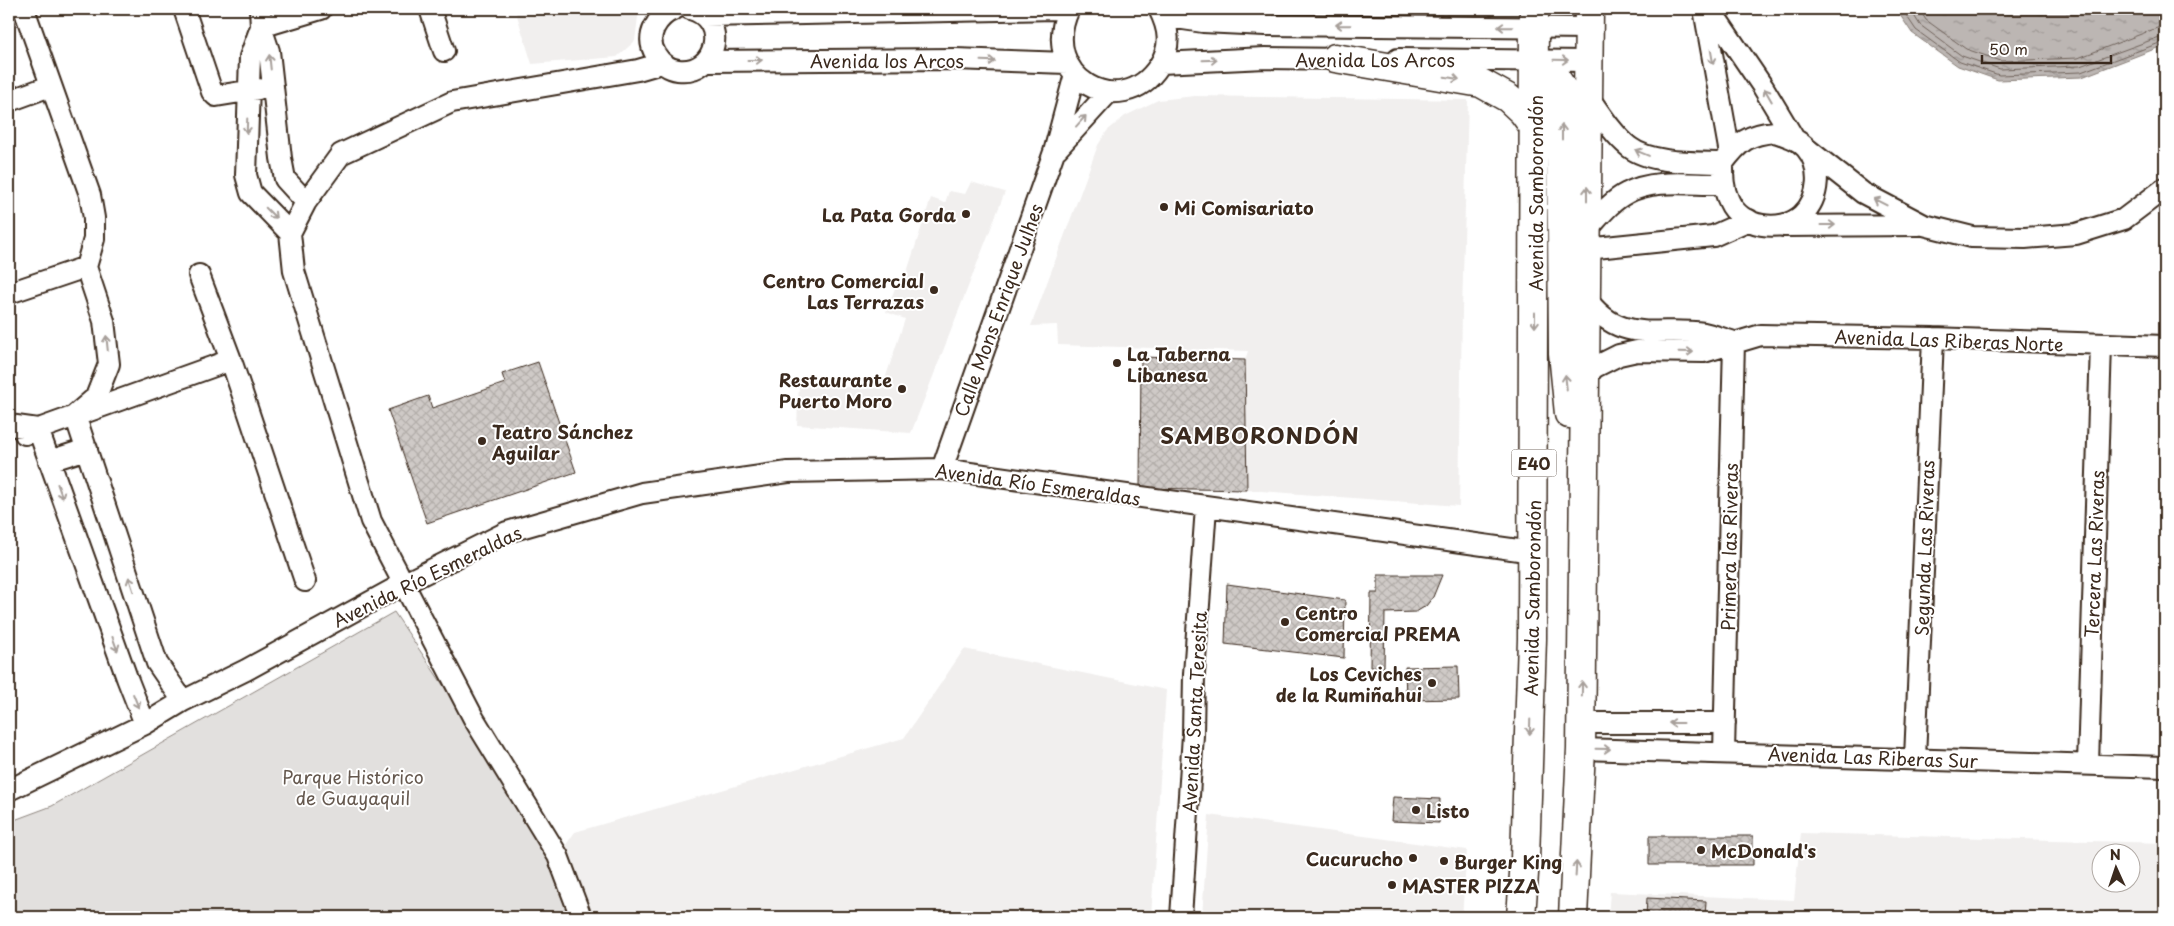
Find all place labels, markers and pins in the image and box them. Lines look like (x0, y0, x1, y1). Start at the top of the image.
place label: Mi Comisariato (1174, 194, 1314, 221)
place label: La Pata Gorda (822, 201, 956, 228)
marker: Mi Comisariato (1158, 201, 1170, 213)
marker: La Pata Gorda (960, 208, 972, 220)
place label: Centro Comercial Las Terrazas (763, 267, 924, 315)
marker: Centro Comercial Las Terrazas (928, 284, 940, 296)
place label: La Taberna Libanesa (1127, 340, 1231, 388)
marker: La Taberna Libanesa (1111, 357, 1123, 369)
place label: Restaurante Puerto Moro (779, 366, 892, 414)
marker: Restaurante Puerto Moro (896, 383, 908, 395)
place label: Teatro Sánchez Aguilar (491, 418, 633, 466)
marker: Teatro Sánchez Aguilar (476, 435, 488, 447)
place label: Centro Comercial PREMA (1295, 599, 1460, 647)
marker: Centro Comercial PREMA (1279, 616, 1291, 628)
place label: Los Ceviches de la Rumiñahui (1276, 660, 1422, 708)
marker: Los Ceviches de la Rumiñahui (1426, 677, 1438, 689)
place label: Listo (1426, 797, 1470, 824)
marker: Listo (1410, 804, 1422, 816)
place label: McDonald's (1711, 837, 1817, 864)
marker: McDonald's (1695, 844, 1707, 856)
place label: Cucurucho (1306, 845, 1403, 872)
place label: Burger King (1454, 848, 1562, 875)
marker: Cucurucho (1407, 852, 1419, 864)
marker: Burger King (1438, 855, 1450, 867)
place label: MASTER PIZZA (1402, 872, 1539, 899)
marker: MASTER PIZZA (1386, 879, 1398, 891)

